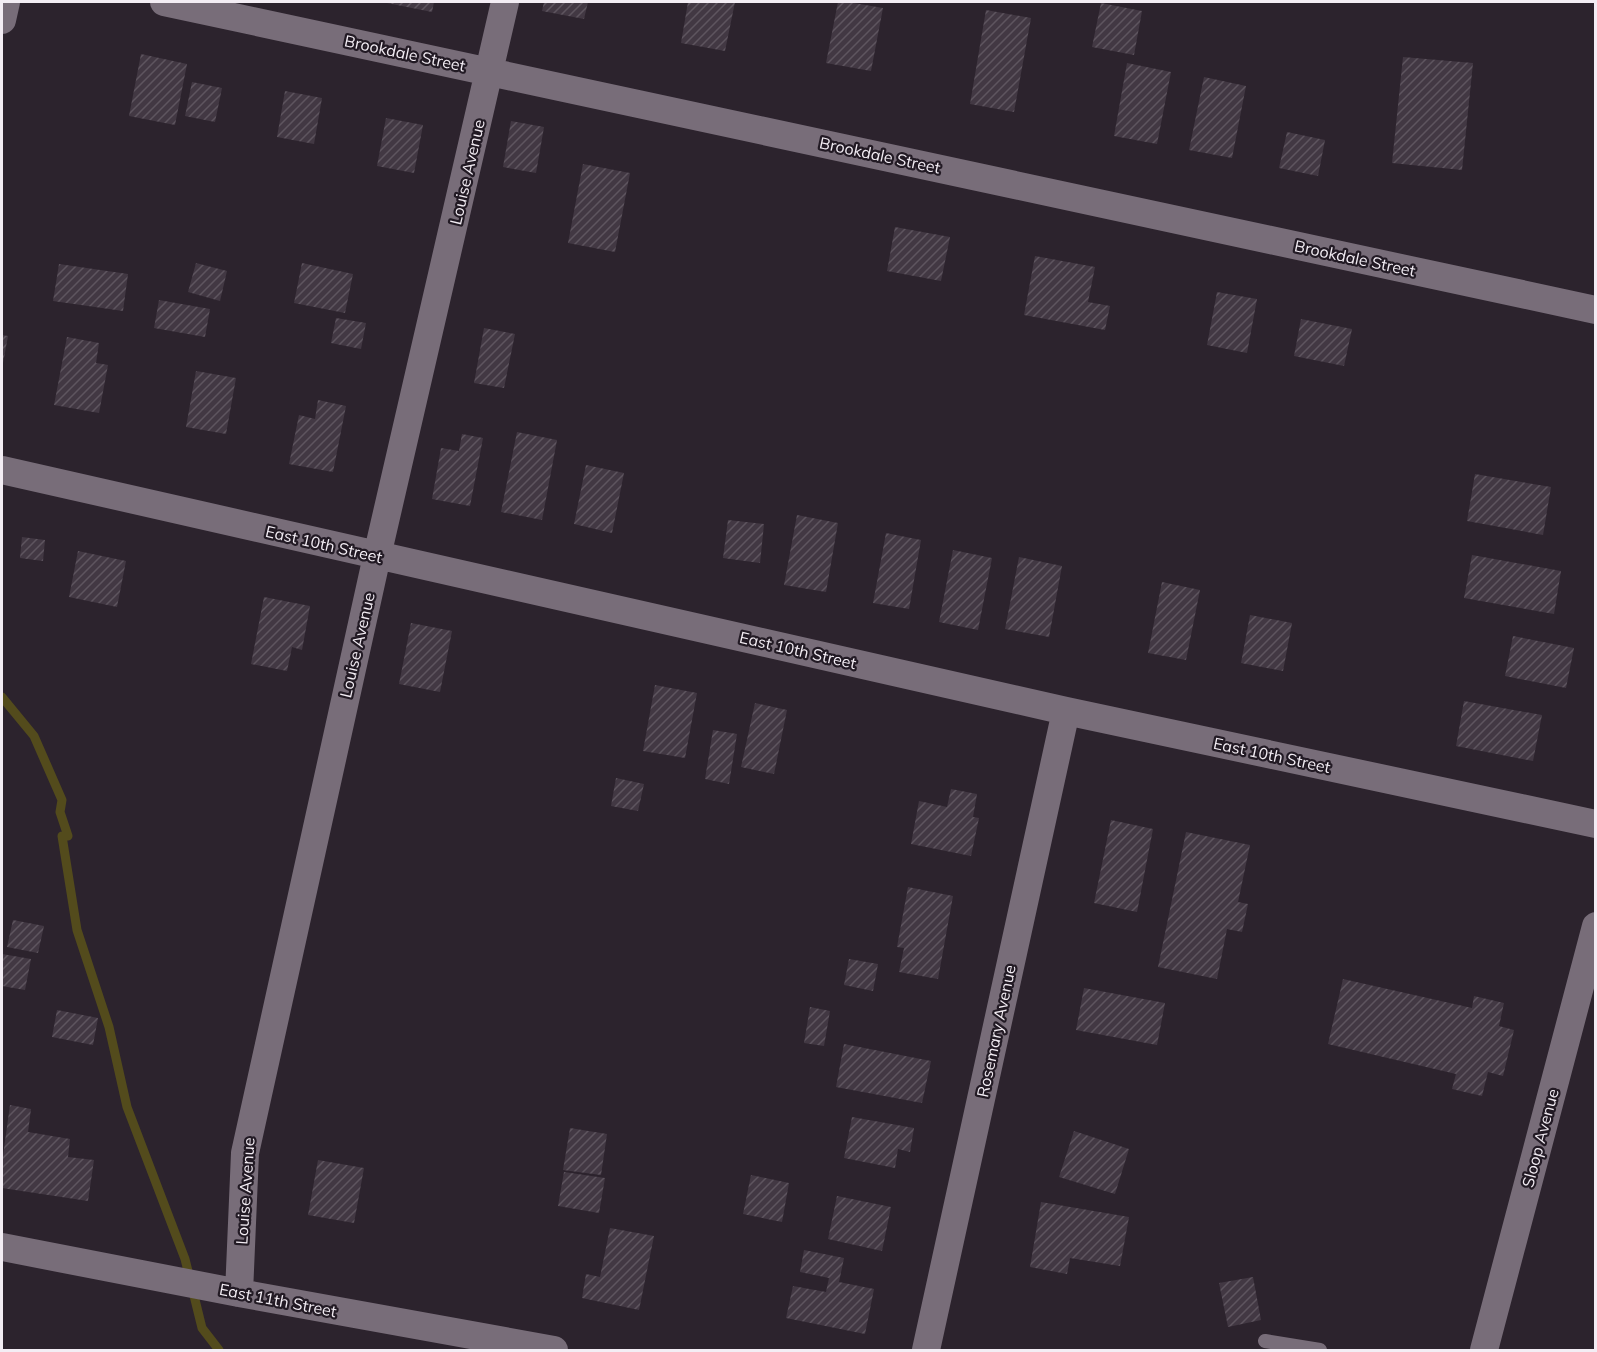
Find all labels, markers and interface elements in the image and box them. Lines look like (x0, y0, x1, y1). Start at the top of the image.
street label: Brookdale Street (343, 30, 468, 76)
street label: Louise Avenue (445, 117, 489, 227)
street label: Brookdale Street (818, 132, 943, 178)
street label: Brookdale Street (1293, 235, 1418, 281)
street label: East 10th Street (264, 521, 385, 567)
street label: Louise Avenue (335, 590, 379, 700)
street label: East 10th Street (738, 627, 859, 673)
street label: East 10th Street (1212, 733, 1333, 777)
street label: Rosemary Avenue (972, 963, 1020, 1099)
street label: Sloop Avenue (1517, 1086, 1563, 1190)
street label: Louise Avenue (231, 1137, 259, 1245)
street label: East 11th Street (218, 1279, 339, 1321)

